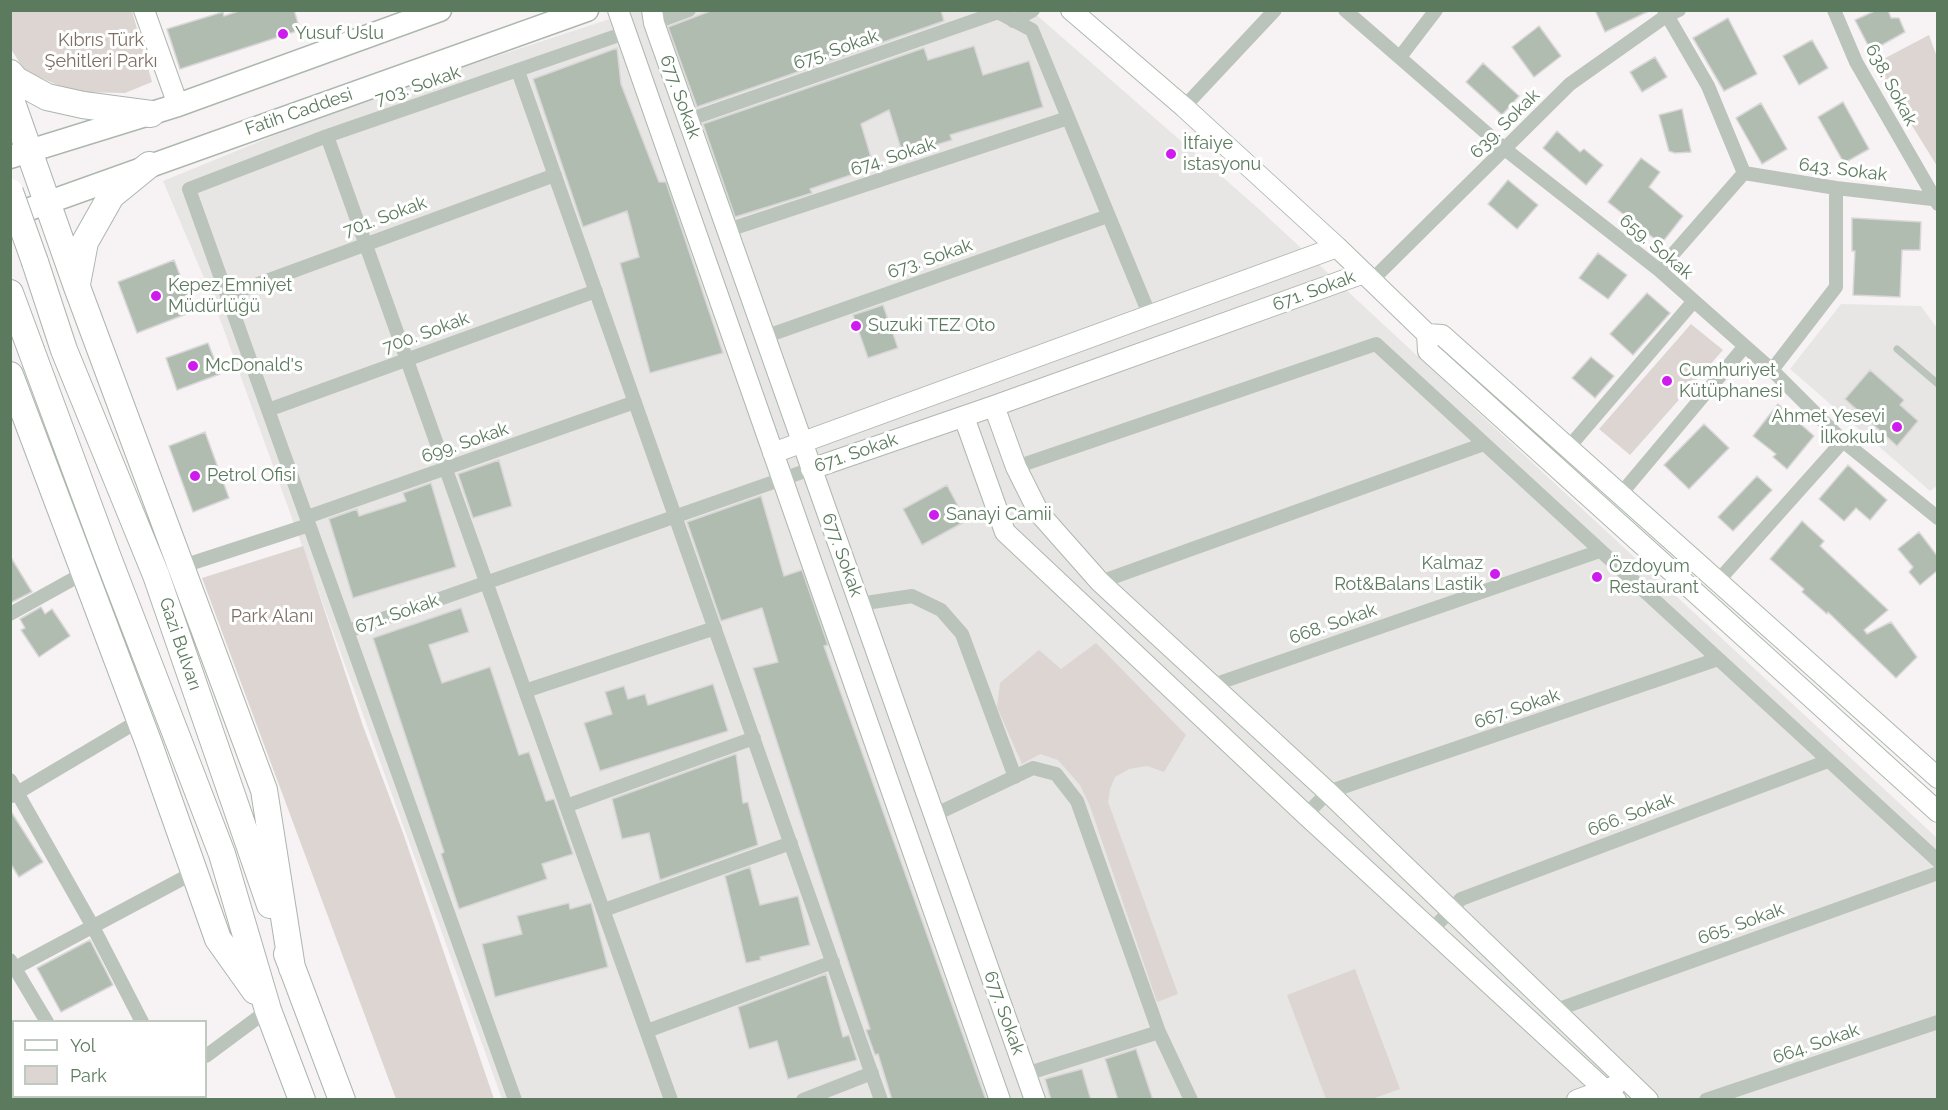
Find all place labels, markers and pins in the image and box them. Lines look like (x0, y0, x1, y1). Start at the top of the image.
place label: Yusuf Uslu (295, 23, 384, 45)
marker: Yusuf Uslu (276, 27, 290, 41)
place label: İtfaiye istasyonu (1183, 133, 1261, 176)
marker: İtfaiye istasyonu (1164, 147, 1178, 161)
place label: Kepez Emniyet Müdürlüğü (168, 275, 292, 318)
marker: Kepez Emniyet Müdürlüğü (149, 289, 163, 303)
place label: Suzuki TEZ Oto (868, 315, 995, 337)
marker: Suzuki TEZ Oto (849, 319, 863, 333)
place label: McDonald's (205, 355, 303, 377)
marker: McDonald's (186, 359, 200, 373)
place label: Cumhuriyet Kütüphanesi (1679, 360, 1783, 403)
marker: Cumhuriyet Kütüphanesi (1660, 374, 1674, 388)
place label: Ahmet Yesevi İlkokulu (1772, 406, 1885, 448)
marker: Ahmet Yesevi İlkokulu (1890, 420, 1904, 434)
place label: Petrol Ofisi (207, 465, 296, 487)
marker: Petrol Ofisi (188, 469, 202, 483)
place label: Sanayi Camii (946, 504, 1052, 526)
marker: Sanayi Camii (927, 508, 941, 522)
place label: Kalmaz Rot&Balans Lastik (1334, 553, 1483, 596)
place label: Özdoyum Restaurant (1609, 556, 1699, 598)
marker: Kalmaz Rot&Balans Lastik (1488, 567, 1502, 581)
marker: Özdoyum Restaurant (1590, 570, 1604, 584)

